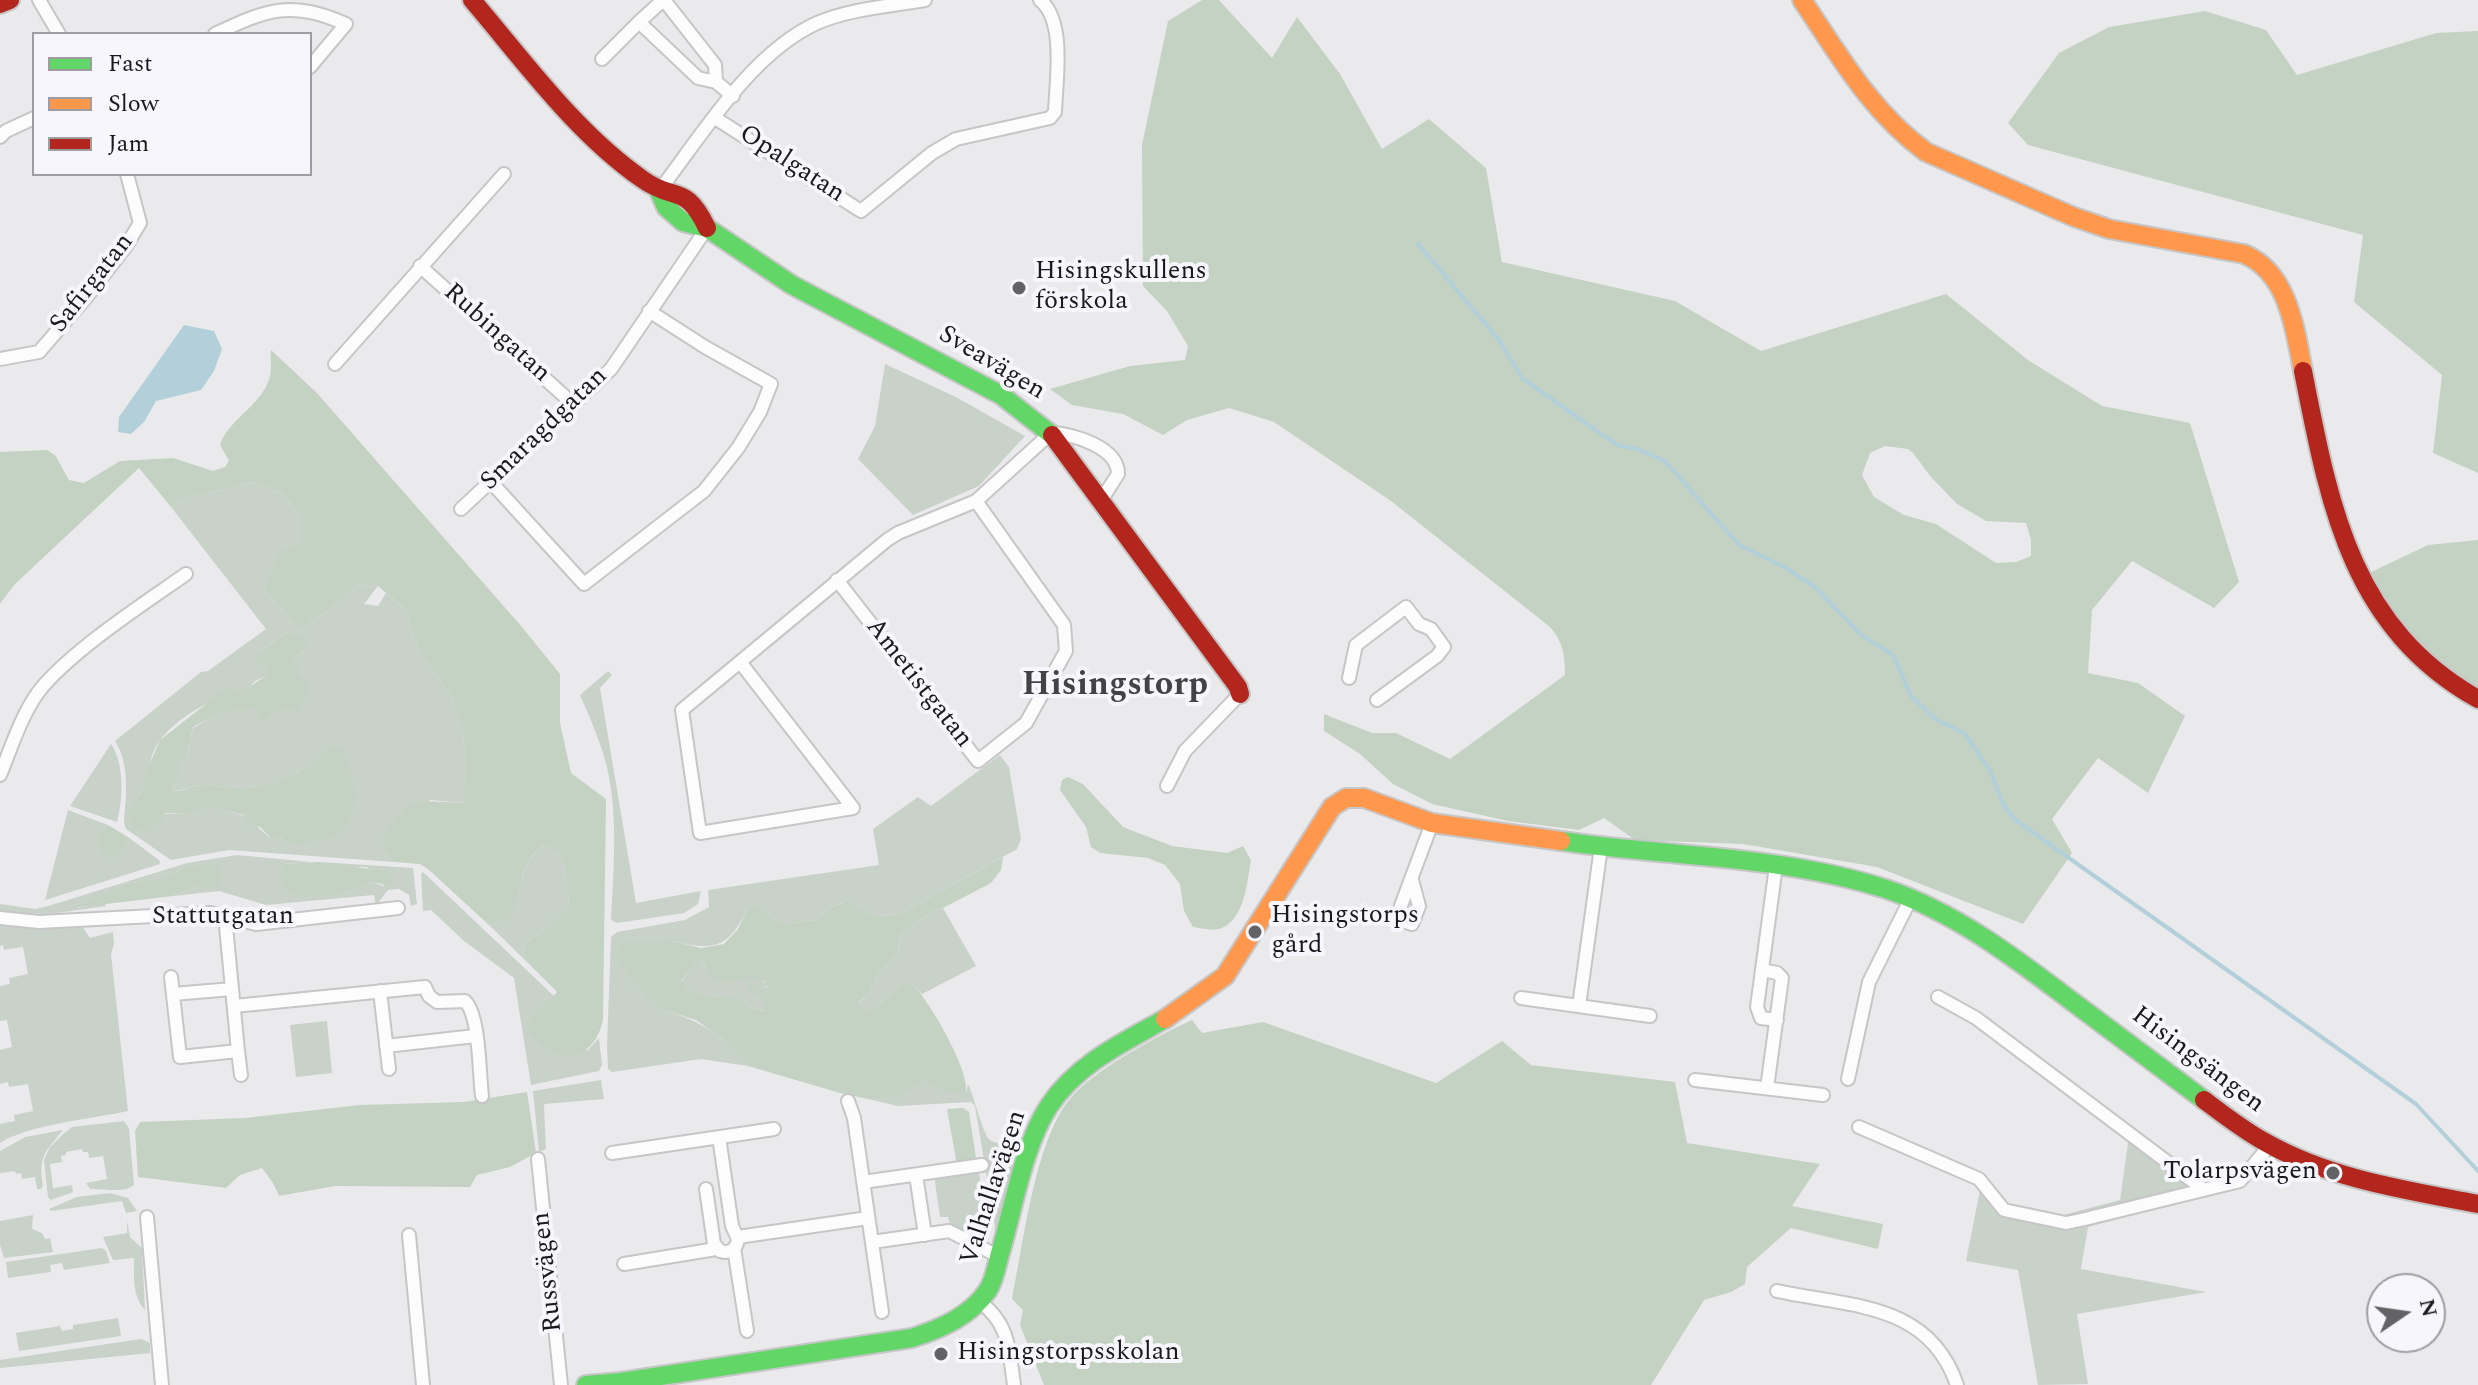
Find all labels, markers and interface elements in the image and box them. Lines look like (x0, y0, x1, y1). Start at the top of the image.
legend (32, 32, 312, 176)
text: Fast (108, 46, 153, 82)
text: Slow (108, 86, 159, 122)
street label: Opalgatan (732, 119, 850, 211)
text: Jam (108, 126, 149, 162)
street label: Safirgatan (44, 228, 142, 340)
place label: Hisingskullens förskola (1035, 257, 1207, 318)
street label: Rubingatan (436, 278, 556, 390)
marker: Hisingskullens förskola (1010, 279, 1028, 297)
street label: Sveavägen (932, 320, 1050, 408)
street label: Smaragdgatan (475, 362, 615, 498)
street label: Ametistgatan (858, 613, 978, 755)
district label: Hisingstorp (1022, 667, 1208, 707)
place label: Hisingstorps gård (1271, 901, 1419, 962)
street label: Stattutgatan (152, 902, 294, 934)
marker: Hisingstorps gård (1246, 923, 1264, 941)
street label: Hisingsängen (2124, 1001, 2270, 1121)
street label: Valhallavägen (955, 1107, 1035, 1269)
place label: Tolarpsvägen (2163, 1157, 2317, 1189)
marker: Tolarpsvägen (2324, 1164, 2342, 1182)
street label: Russvägen (527, 1210, 571, 1334)
north arrow (2366, 1273, 2446, 1353)
text: N (2410, 1295, 2446, 1320)
place label: Hisingstorpsskolan (957, 1338, 1180, 1370)
marker: Hisingstorpsskolan (932, 1345, 950, 1363)

